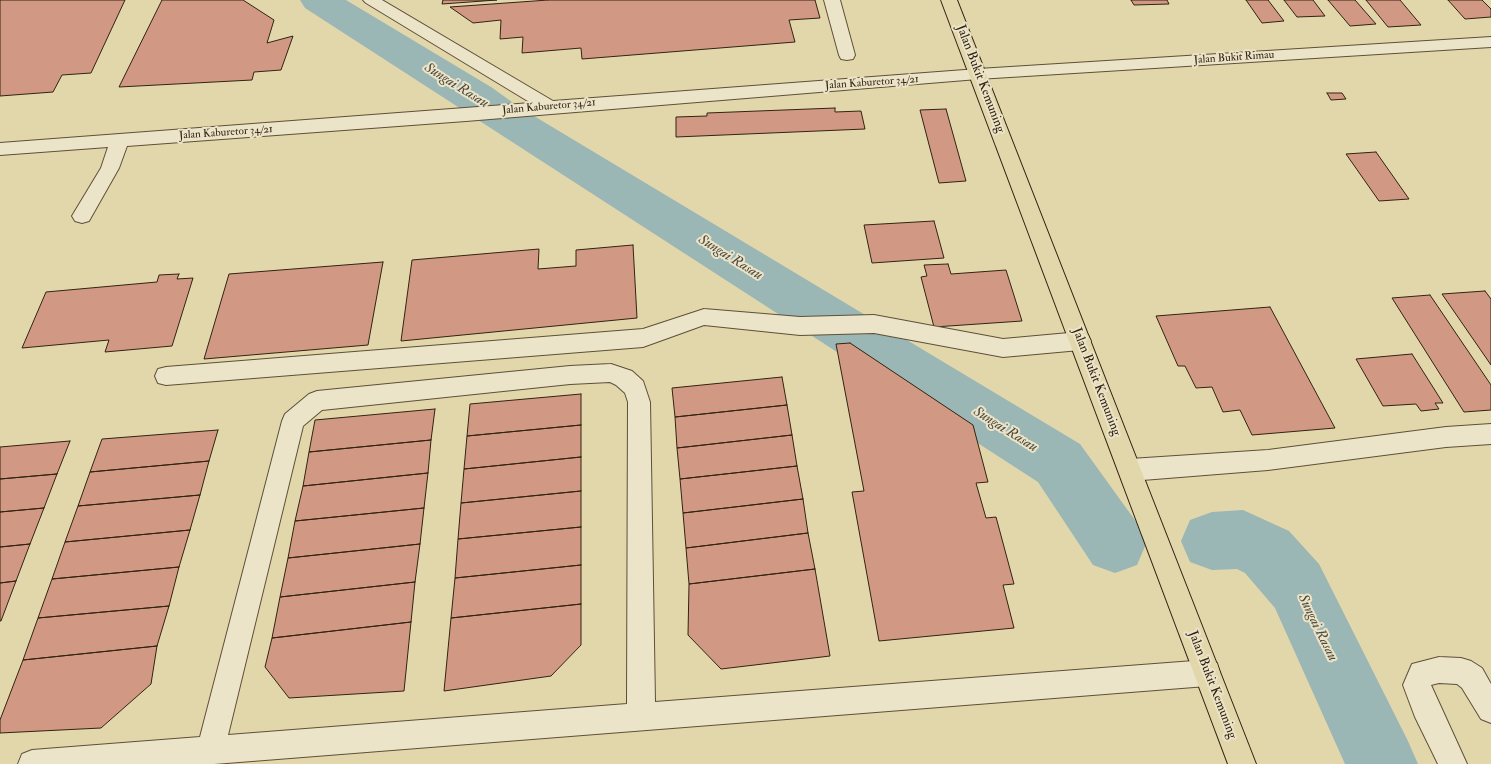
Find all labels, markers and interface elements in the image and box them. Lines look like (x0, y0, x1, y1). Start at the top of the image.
street label: Jalan Bukit Kemuning (952, 23, 1008, 135)
street label: Jalan Bukit Rimau (1193, 49, 1275, 67)
water label: Sungai Rasau (421, 60, 491, 112)
street label: Jalan Kaburetor 34/21 (825, 73, 919, 93)
street label: Jalan Kaburetor 34/21 (502, 96, 596, 118)
street label: Jalan Kaburetor 34/21 (179, 123, 273, 143)
water label: Sungai Rasau (695, 232, 765, 284)
street label: Jalan Bukit Kemuning (1068, 326, 1124, 438)
water label: Sungai Rasau (970, 404, 1040, 456)
water label: Sungai Rasau (1294, 592, 1340, 664)
street label: Jalan Bukit Kemuning (1184, 629, 1240, 741)

